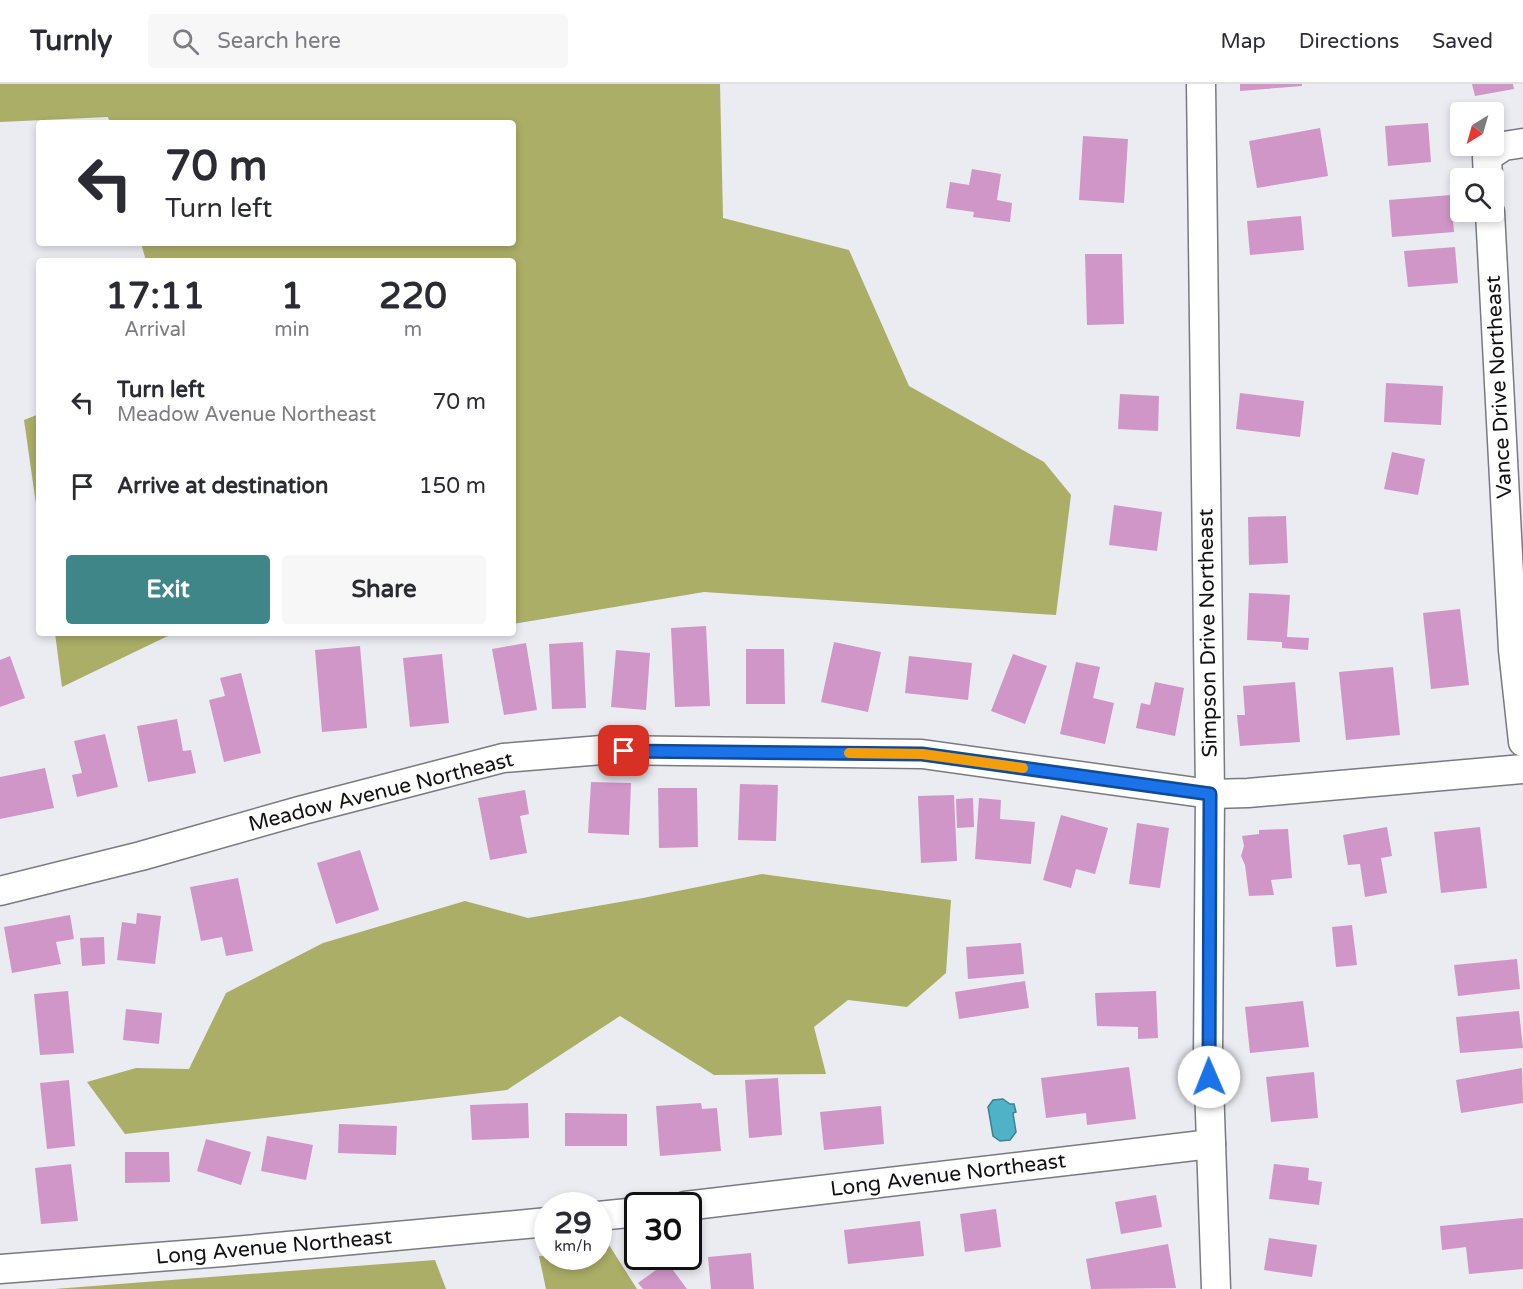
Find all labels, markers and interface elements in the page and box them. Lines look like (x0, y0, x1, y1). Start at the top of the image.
search box (148, 14, 568, 68)
text: Turnly (30, 24, 112, 58)
icon: search (169, 25, 202, 58)
text: Search here (217, 28, 341, 54)
text: Map (1220, 29, 1266, 54)
text: Directions (1299, 29, 1399, 54)
text: Saved (1432, 29, 1493, 54)
north arrow (1450, 102, 1504, 156)
map controls (1450, 102, 1504, 222)
text: 70 m (165, 141, 267, 192)
icon: left (66, 144, 144, 222)
button: search (1450, 168, 1504, 222)
text: Turn left (165, 192, 272, 225)
text: 17:11 (105, 275, 205, 318)
text: 1 (281, 275, 303, 318)
text: 220 (379, 275, 447, 318)
street label: Vance Drive Northeast (1481, 275, 1517, 499)
text: Arrival (124, 318, 186, 342)
text: min (274, 318, 310, 342)
text: m (404, 318, 422, 342)
text: Turn left (117, 377, 205, 403)
icon: left (66, 386, 99, 419)
text: 70 m (432, 389, 486, 415)
text: Meadow Avenue Northeast (117, 403, 376, 427)
icon: arrive (66, 470, 99, 503)
text: Arrive at destination (117, 473, 328, 499)
text: 150 m (419, 473, 486, 499)
street label: Simpson Drive Northeast (1193, 508, 1223, 758)
button: Exit (66, 555, 270, 624)
button: Share (282, 555, 486, 624)
pin (598, 725, 649, 776)
icon: arrive (607, 734, 640, 767)
street label: Meadow Avenue Northeast (246, 747, 516, 837)
position arrow (1177, 1045, 1241, 1109)
street label: Long Avenue Northeast (829, 1148, 1067, 1202)
speed limit sign: 30 (624, 1192, 702, 1270)
text: 29 (554, 1205, 592, 1242)
street label: Long Avenue Northeast (155, 1224, 393, 1270)
text: km/h (554, 1237, 592, 1255)

